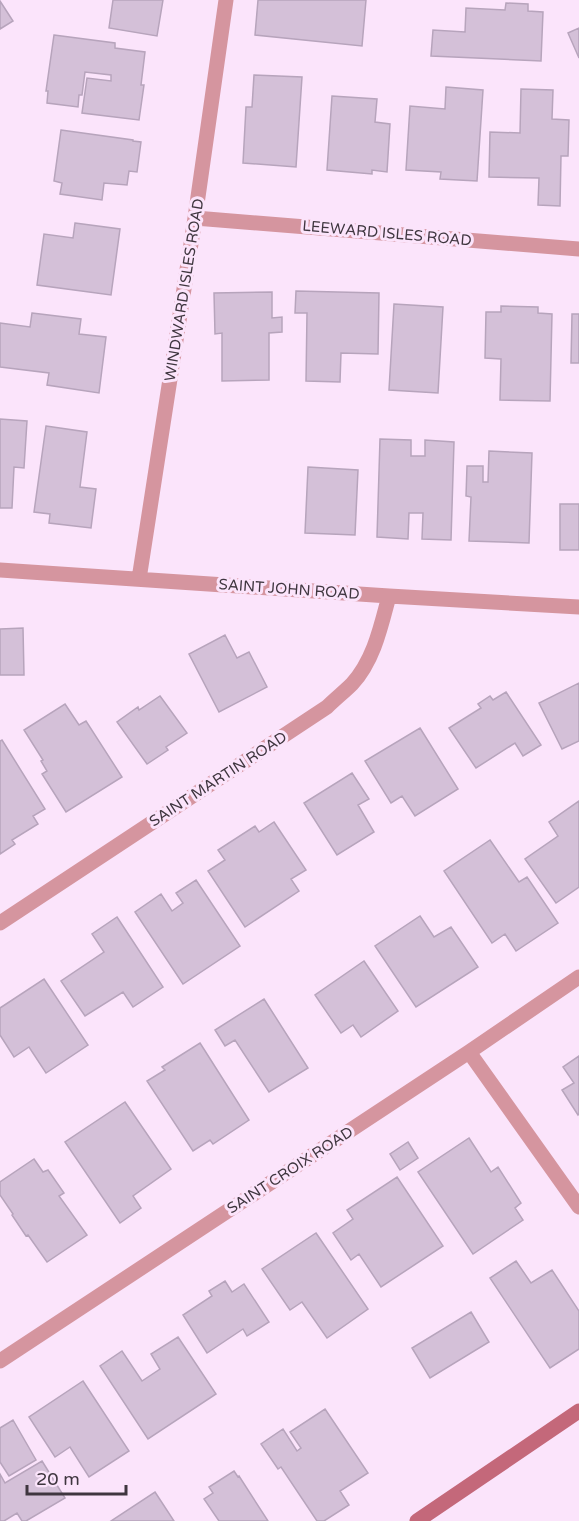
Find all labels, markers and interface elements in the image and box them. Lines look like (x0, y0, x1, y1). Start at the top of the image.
street label: WINDWARD ISLES ROAD (161, 197, 207, 383)
street label: LEEWARD ISLES ROAD (302, 217, 472, 249)
street label: SAINT JOHN ROAD (218, 575, 360, 603)
street label: SAINT MARTIN ROAD (146, 728, 290, 830)
street label: SAINT CROIX ROAD (224, 1123, 356, 1217)
scale bar (27, 1458, 126, 1496)
text: 20 m (36, 1468, 80, 1490)

